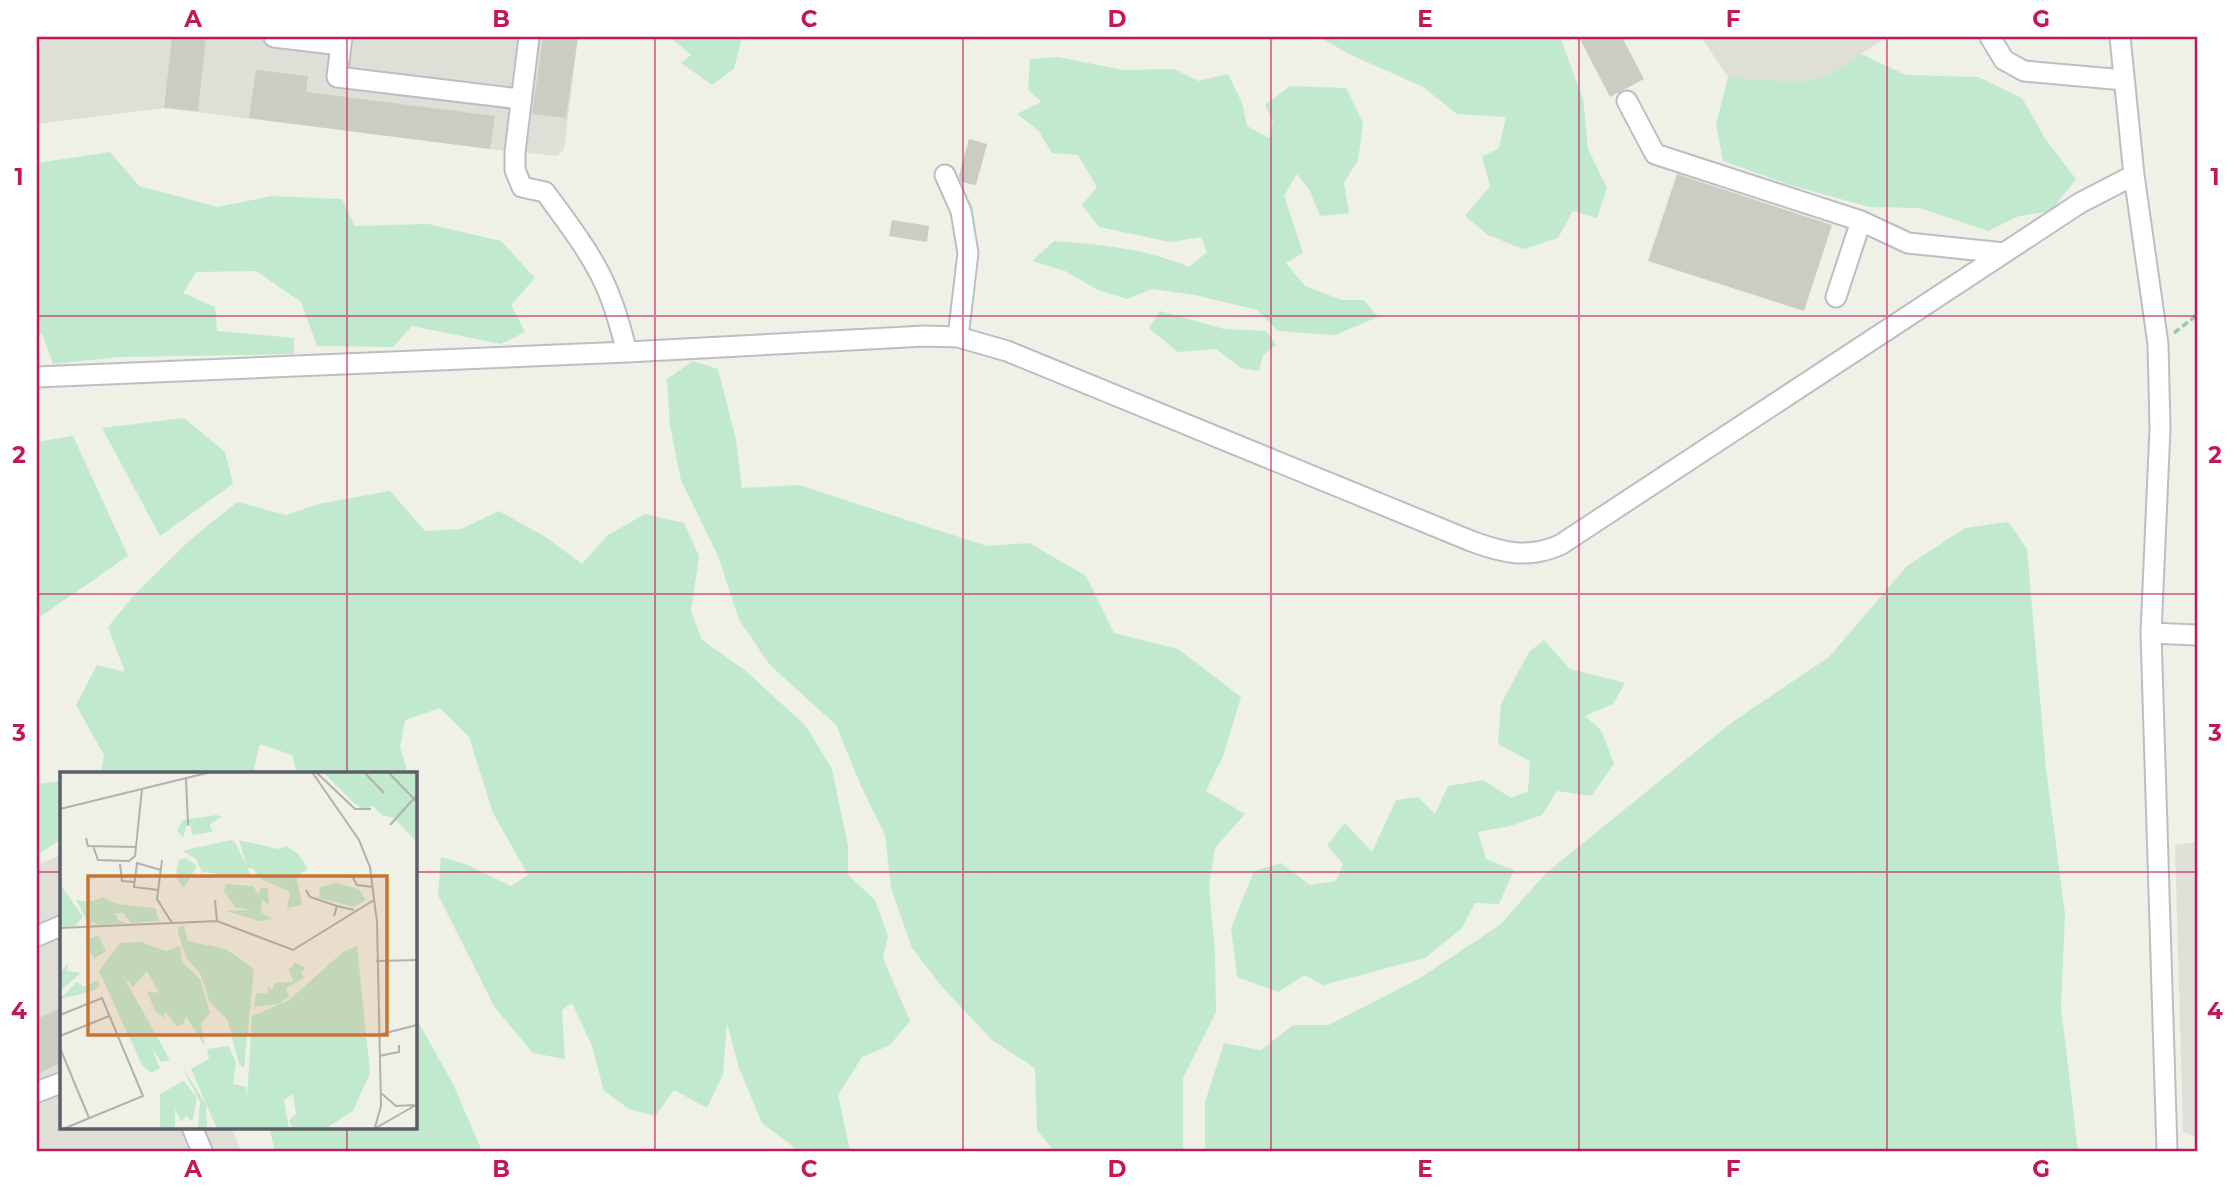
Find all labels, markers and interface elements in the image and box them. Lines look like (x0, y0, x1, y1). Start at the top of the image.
text: A (183, 5, 202, 33)
text: B (492, 5, 510, 33)
text: C (801, 5, 818, 33)
text: D (1108, 5, 1127, 33)
text: E (1417, 5, 1433, 33)
text: F (1726, 5, 1741, 33)
text: G (2032, 5, 2050, 33)
text: 1 (14, 163, 24, 191)
text: 1 (2210, 163, 2220, 191)
text: 2 (12, 441, 26, 469)
text: 2 (2208, 441, 2222, 469)
text: 3 (11, 719, 26, 747)
text: 3 (2207, 719, 2222, 747)
inset map (60, 772, 416, 1128)
text: 4 (11, 997, 27, 1025)
text: 4 (2207, 997, 2223, 1025)
text: A (183, 1155, 202, 1183)
text: B (492, 1155, 510, 1183)
text: C (801, 1155, 818, 1183)
text: D (1108, 1155, 1127, 1183)
text: E (1417, 1155, 1433, 1183)
text: F (1726, 1155, 1741, 1183)
text: G (2032, 1155, 2050, 1183)

